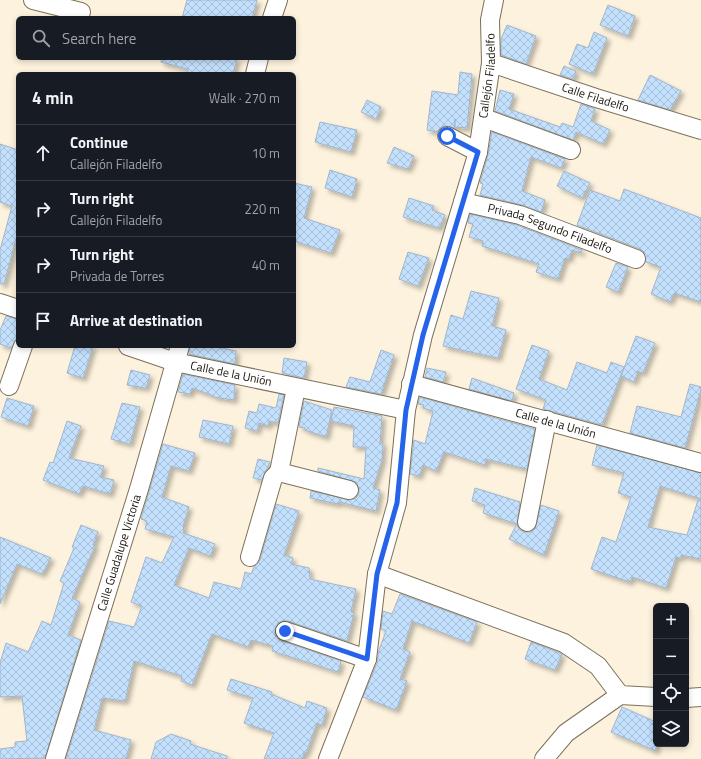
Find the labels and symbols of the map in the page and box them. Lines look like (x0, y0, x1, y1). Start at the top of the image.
street label: Callejón Filadelfo (473, 33, 500, 119)
street label: Calle Filadelfo (559, 77, 632, 117)
route start (438, 127, 456, 145)
street label: Privada Segundo Filadelfo (486, 198, 615, 258)
street label: Calle de la Unión (189, 355, 274, 391)
street label: Calle de la Unión (513, 403, 598, 443)
street label: Calle Guadalupe Victoria (92, 492, 146, 613)
route end (276, 622, 294, 640)

